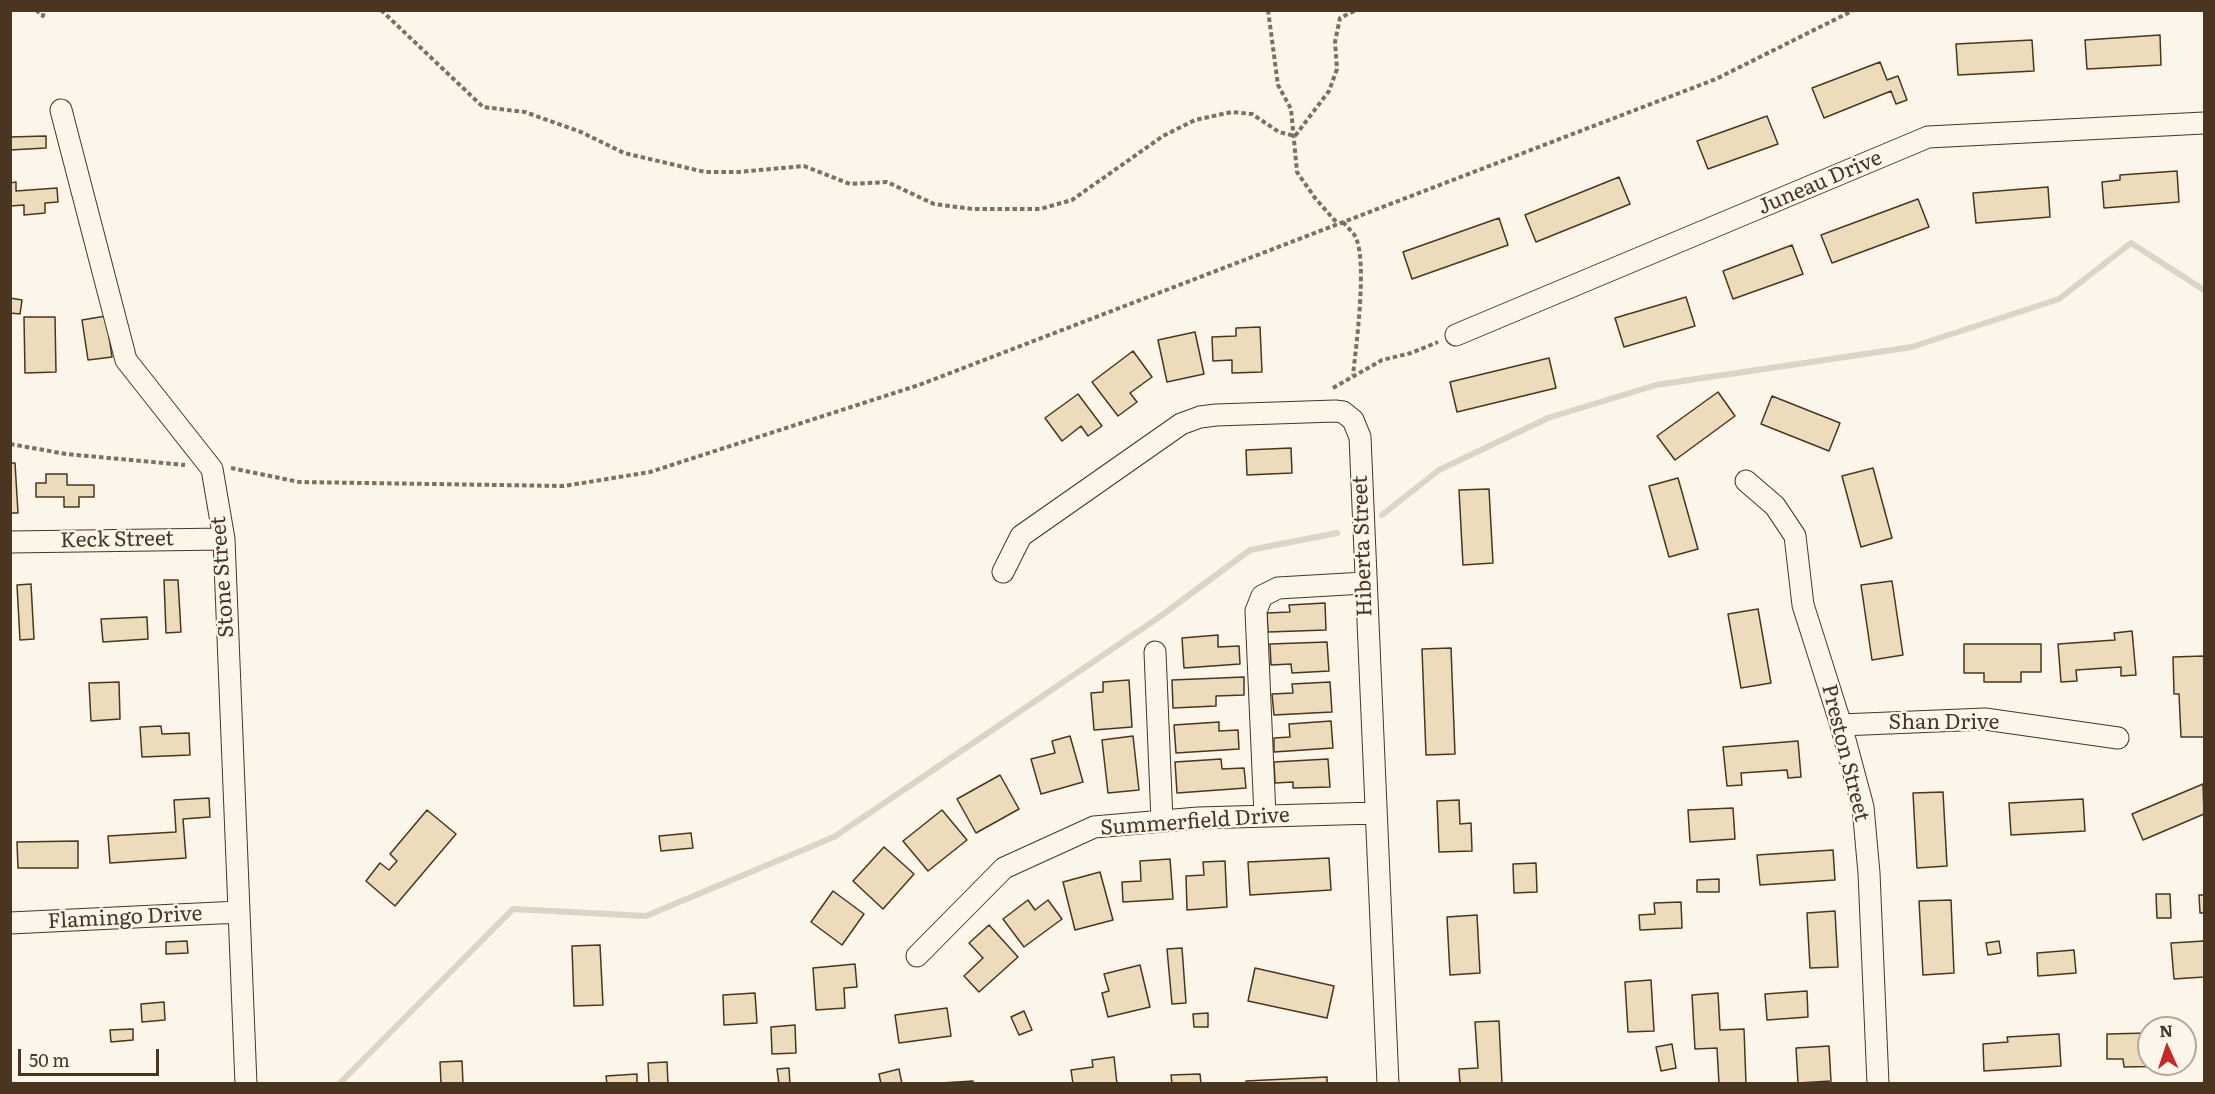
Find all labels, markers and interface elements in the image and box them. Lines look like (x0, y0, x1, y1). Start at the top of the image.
street label: Juneau Drive (1754, 146, 1886, 220)
street label: Hiberta Street (1348, 475, 1378, 617)
street label: Stone Street (206, 515, 240, 639)
street label: Keck Street (60, 526, 174, 554)
street label: Preston Street (1816, 682, 1874, 824)
street label: Shan Drive (1889, 710, 1999, 736)
street label: Summerfield Drive (1099, 803, 1291, 841)
street label: Flamingo Drive (47, 901, 203, 935)
north arrow (2137, 1016, 2197, 1076)
text: N (2159, 1018, 2174, 1042)
scale bar (21, 1037, 162, 1075)
text: 50 m (29, 1046, 70, 1073)

